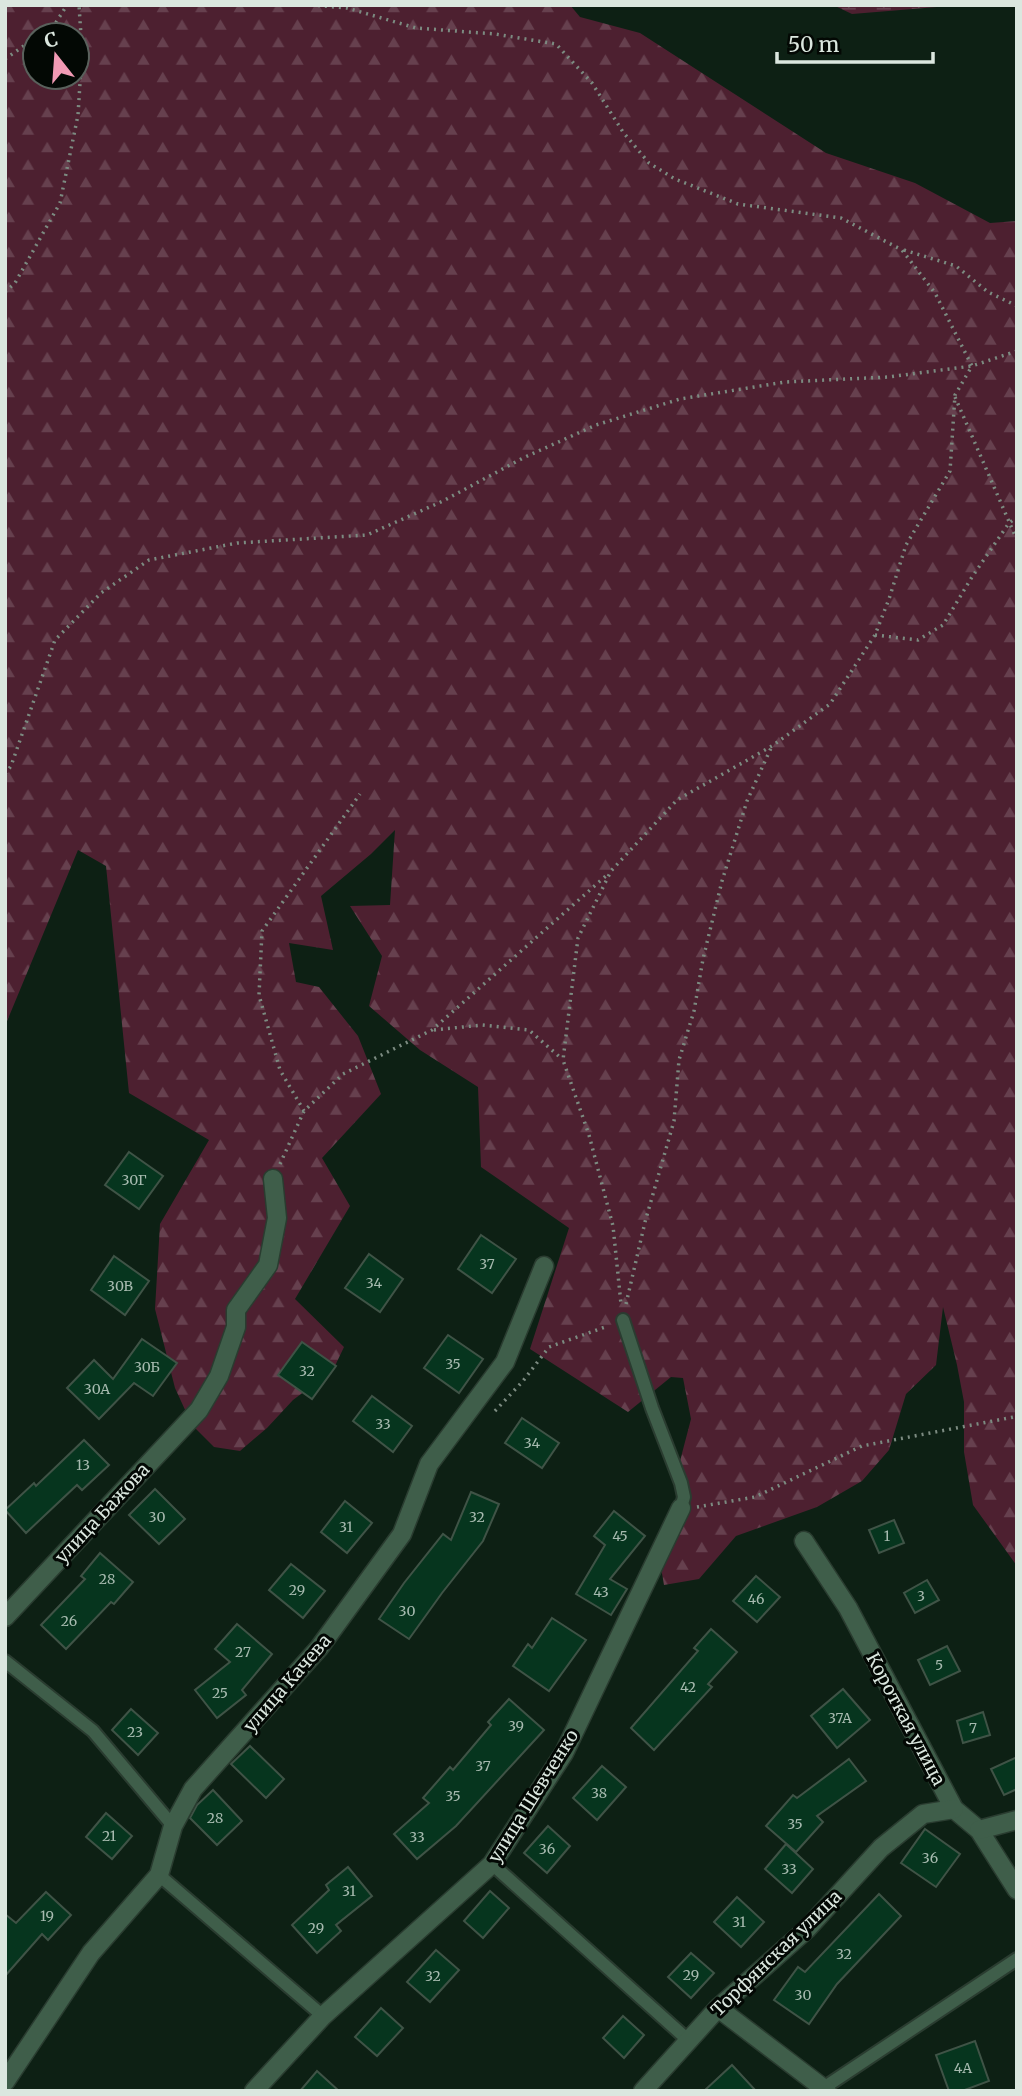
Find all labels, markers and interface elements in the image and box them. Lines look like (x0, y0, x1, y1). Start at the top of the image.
north arrow (21, 21, 91, 91)
scale bar (777, 21, 933, 65)
text: С (41, 26, 61, 53)
text: 50 m (788, 31, 839, 58)
house number: 30Г (122, 1171, 147, 1189)
house number: 37 (479, 1255, 495, 1273)
house number: 34 (366, 1274, 383, 1292)
house number: 30В (107, 1277, 133, 1295)
house number: 35 (445, 1355, 461, 1373)
house number: 30Б (134, 1358, 160, 1376)
house number: 32 (299, 1362, 315, 1380)
house number: 30А (84, 1380, 110, 1398)
house number: 33 (375, 1415, 391, 1433)
house number: 34 (524, 1434, 541, 1452)
house number: 13 (76, 1456, 90, 1474)
street label: улица Бажова (50, 1458, 155, 1568)
house number: 30 (149, 1508, 165, 1526)
house number: 32 (469, 1508, 485, 1526)
house number: 31 (339, 1518, 353, 1536)
house number: 45 (612, 1527, 628, 1545)
house number: 1 (884, 1527, 890, 1545)
house number: 28 (99, 1570, 115, 1588)
house number: 29 (289, 1581, 305, 1599)
house number: 43 (593, 1583, 609, 1601)
house number: 3 (917, 1587, 925, 1605)
house number: 46 (748, 1590, 764, 1608)
house number: 30 (399, 1602, 415, 1620)
house number: 26 (61, 1612, 77, 1630)
street label: улица Качева (238, 1629, 336, 1737)
house number: 27 (235, 1643, 251, 1661)
street label: Короткая улица (861, 1649, 951, 1790)
house number: 5 (935, 1656, 943, 1674)
house number: 42 (680, 1678, 696, 1696)
house number: 25 (212, 1684, 228, 1702)
house number: 37А (828, 1709, 852, 1727)
house number: 39 (508, 1717, 524, 1735)
house number: 7 (969, 1719, 977, 1737)
house number: 23 (127, 1723, 143, 1741)
street label: улица Шевченко (483, 1725, 583, 1867)
house number: 37 (475, 1757, 491, 1775)
house number: 38 (591, 1784, 607, 1802)
house number: 35 (445, 1787, 461, 1805)
house number: 28 (207, 1809, 223, 1827)
house number: 35 (787, 1815, 803, 1833)
house number: 21 (102, 1827, 116, 1845)
house number: 33 (409, 1828, 425, 1846)
house number: 36 (539, 1840, 555, 1858)
house number: 36 (922, 1849, 938, 1867)
house number: 33 (781, 1860, 797, 1878)
house number: 31 (342, 1882, 356, 1900)
street label: Торфянская улица (706, 1885, 846, 2021)
house number: 19 (40, 1907, 54, 1925)
house number: 31 (732, 1913, 746, 1931)
house number: 29 (308, 1919, 324, 1937)
house number: 32 (836, 1945, 852, 1963)
house number: 29 (683, 1966, 699, 1984)
house number: 32 (425, 1967, 441, 1985)
house number: 30 (795, 1986, 811, 2004)
house number: 4А (954, 2059, 972, 2077)

